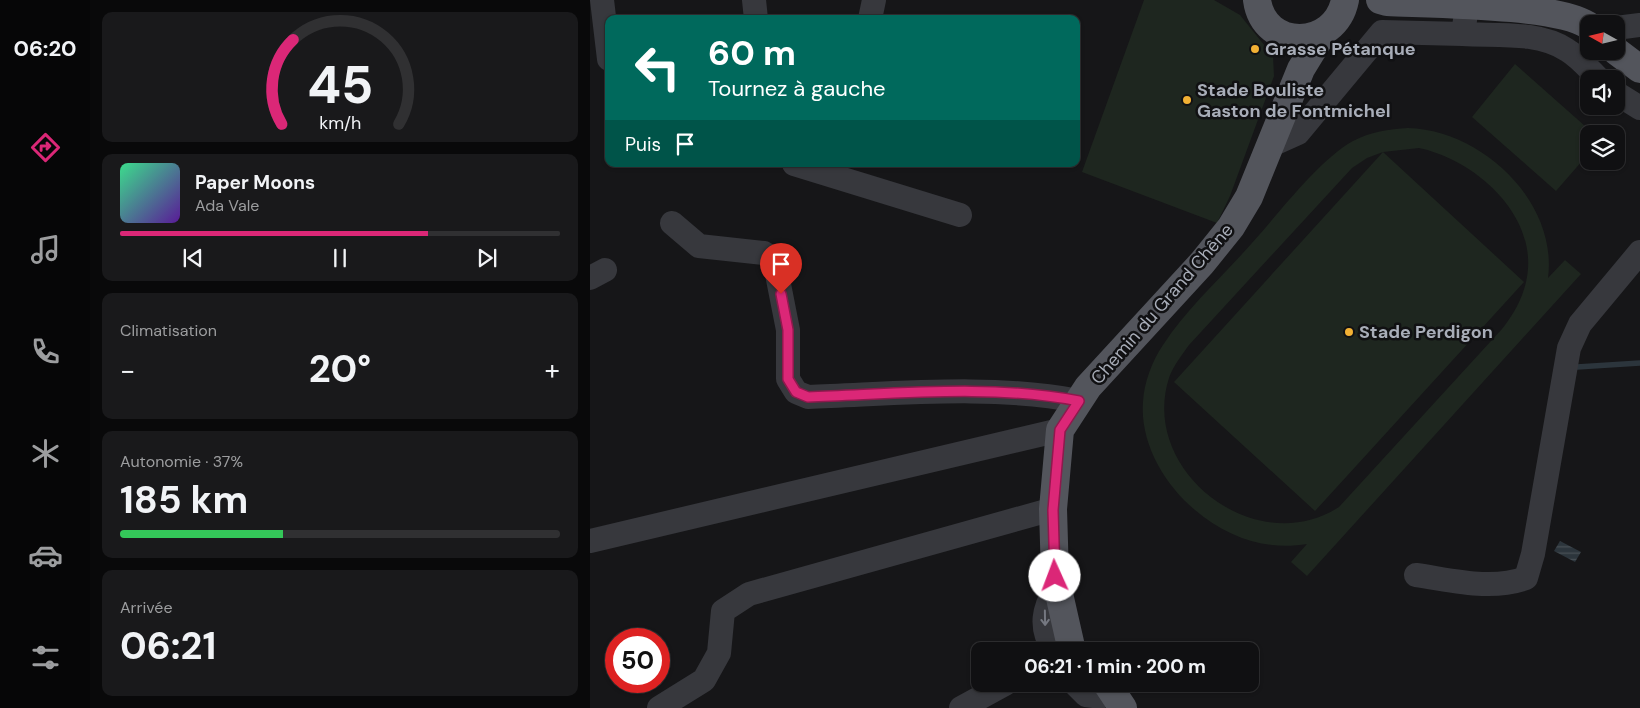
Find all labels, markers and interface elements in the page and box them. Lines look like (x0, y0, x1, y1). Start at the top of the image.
north arrow (1580, 15, 1625, 60)
map controls (1580, 15, 1625, 170)
text: 60 m (708, 30, 796, 76)
text: 06:20 (13, 34, 77, 63)
icon: left (625, 35, 690, 100)
place label: Grasse Pétanque (1265, 37, 1416, 61)
marker: Grasse Pétanque (1249, 43, 1261, 55)
text: 45 (307, 51, 373, 119)
button: sound (1580, 70, 1625, 115)
text: Tournez à gauche (708, 74, 886, 103)
place label: Stade Bouliste Gaston de Fontmichel (1197, 78, 1391, 123)
marker: Stade Bouliste Gaston de Fontmichel (1181, 94, 1193, 106)
text: km/h (319, 111, 361, 135)
button: layers (1580, 125, 1625, 170)
icon: directions (28, 130, 63, 165)
icon: arrive (671, 130, 699, 158)
text: Puis (625, 132, 661, 157)
text: Paper Moons (195, 170, 315, 195)
text: Ada Vale (195, 195, 259, 216)
street label: Chemin du Grand Chêne (1085, 218, 1239, 390)
icon: music (28, 232, 63, 267)
pin (760, 243, 802, 294)
icon: previous (179, 244, 207, 272)
icon: pause (326, 244, 354, 272)
icon: next (473, 244, 501, 272)
icon: arrive (767, 250, 795, 278)
text: Climatisation (120, 320, 217, 341)
place label: Stade Perdigon (1359, 320, 1493, 344)
marker: Stade Perdigon (1343, 326, 1355, 338)
icon: phone (28, 334, 63, 369)
text: 20° (309, 344, 371, 394)
text: − (120, 352, 135, 389)
text: + (545, 352, 560, 389)
icon: climate (28, 436, 63, 471)
text: Autonomie · 37% (120, 451, 243, 472)
text: 185 km (120, 475, 248, 525)
icon: car (28, 538, 63, 573)
position arrow (1028, 549, 1080, 601)
text: Arrivée (120, 597, 173, 618)
one-way arrow (1040, 609, 1050, 625)
text: 06:21 (120, 621, 216, 671)
speed limit sign: 50 (605, 628, 670, 693)
icon: filters (28, 640, 63, 675)
text: 06:21 · 1 min · 200 m (1024, 654, 1206, 679)

